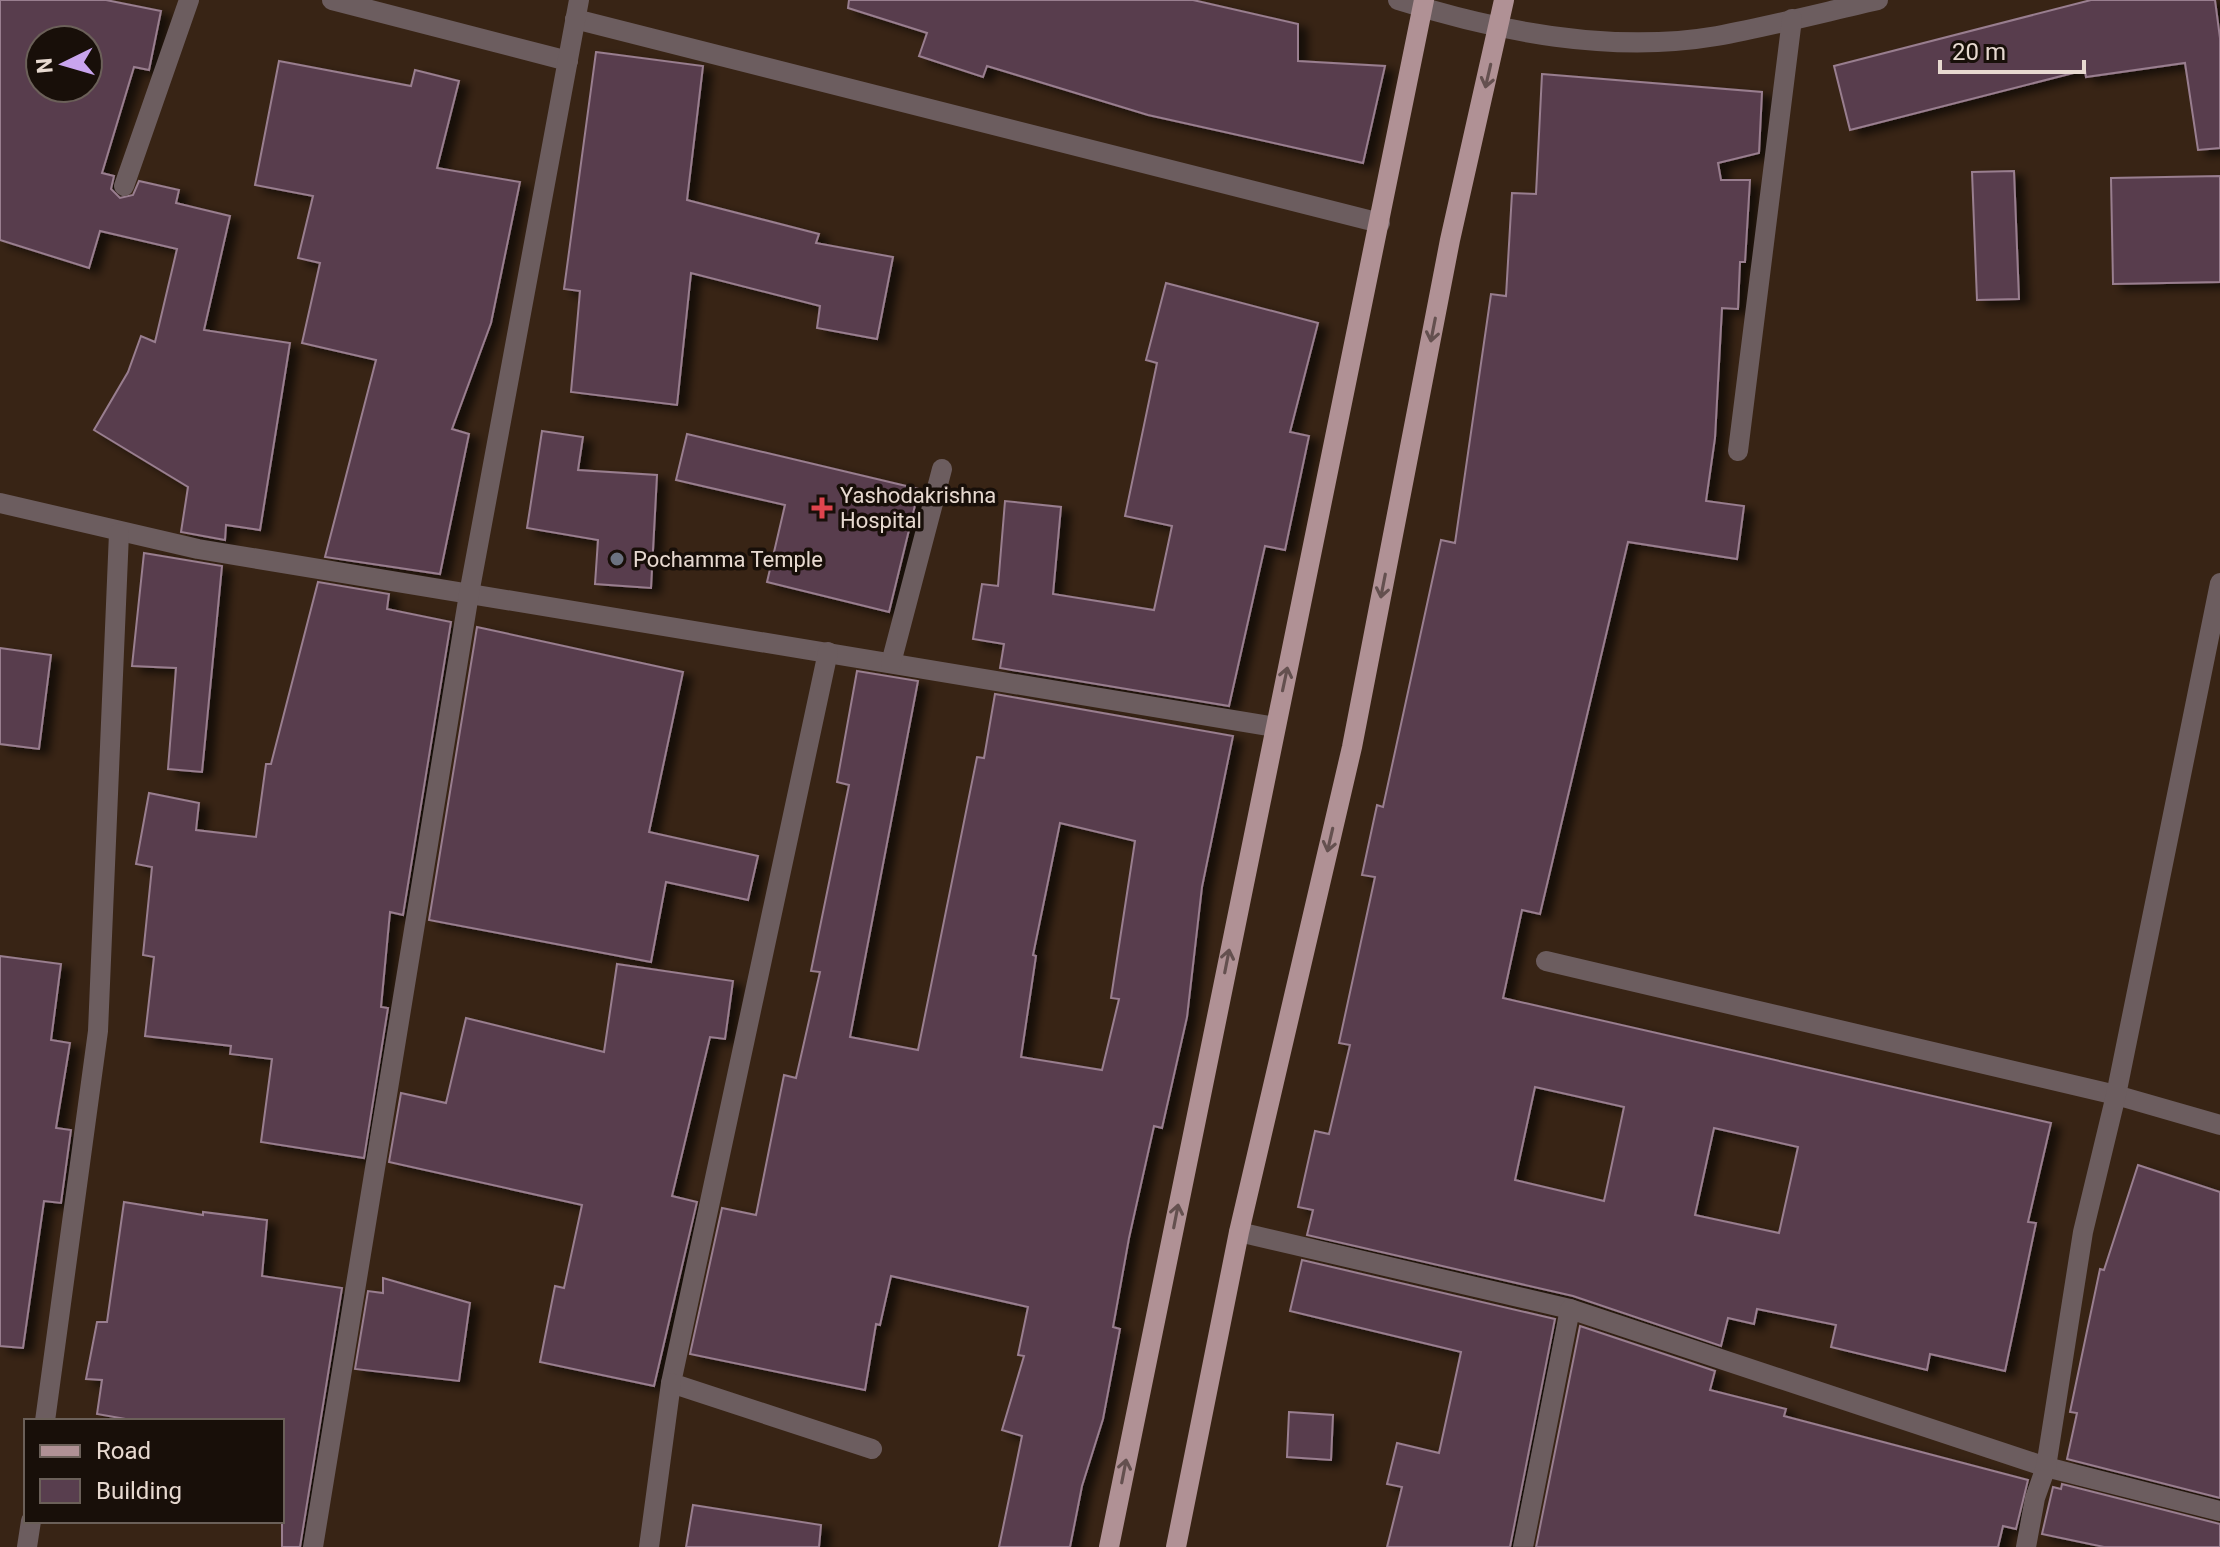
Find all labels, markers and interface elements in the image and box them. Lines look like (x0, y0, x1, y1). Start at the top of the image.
north arrow (24, 24, 104, 104)
scale bar (1940, 24, 2084, 74)
text: 20 m (1952, 38, 2006, 66)
text: N (31, 57, 58, 75)
one-way arrow (1480, 63, 1495, 89)
one-way arrow (1424, 317, 1439, 343)
place label: Yashodakrishna Hospital (840, 483, 996, 533)
marker: Yashodakrishna Hospital (811, 497, 833, 519)
place label: Pochamma Temple (633, 547, 823, 572)
marker: Pochamma Temple (608, 550, 626, 568)
one-way arrow (1375, 572, 1390, 598)
one-way arrow (1278, 666, 1293, 692)
one-way arrow (1322, 827, 1337, 852)
one-way arrow (1221, 949, 1236, 974)
one-way arrow (1169, 1203, 1184, 1229)
legend (24, 1419, 284, 1523)
text: Road (96, 1437, 151, 1465)
one-way arrow (1118, 1458, 1133, 1484)
text: Building (96, 1477, 182, 1505)

